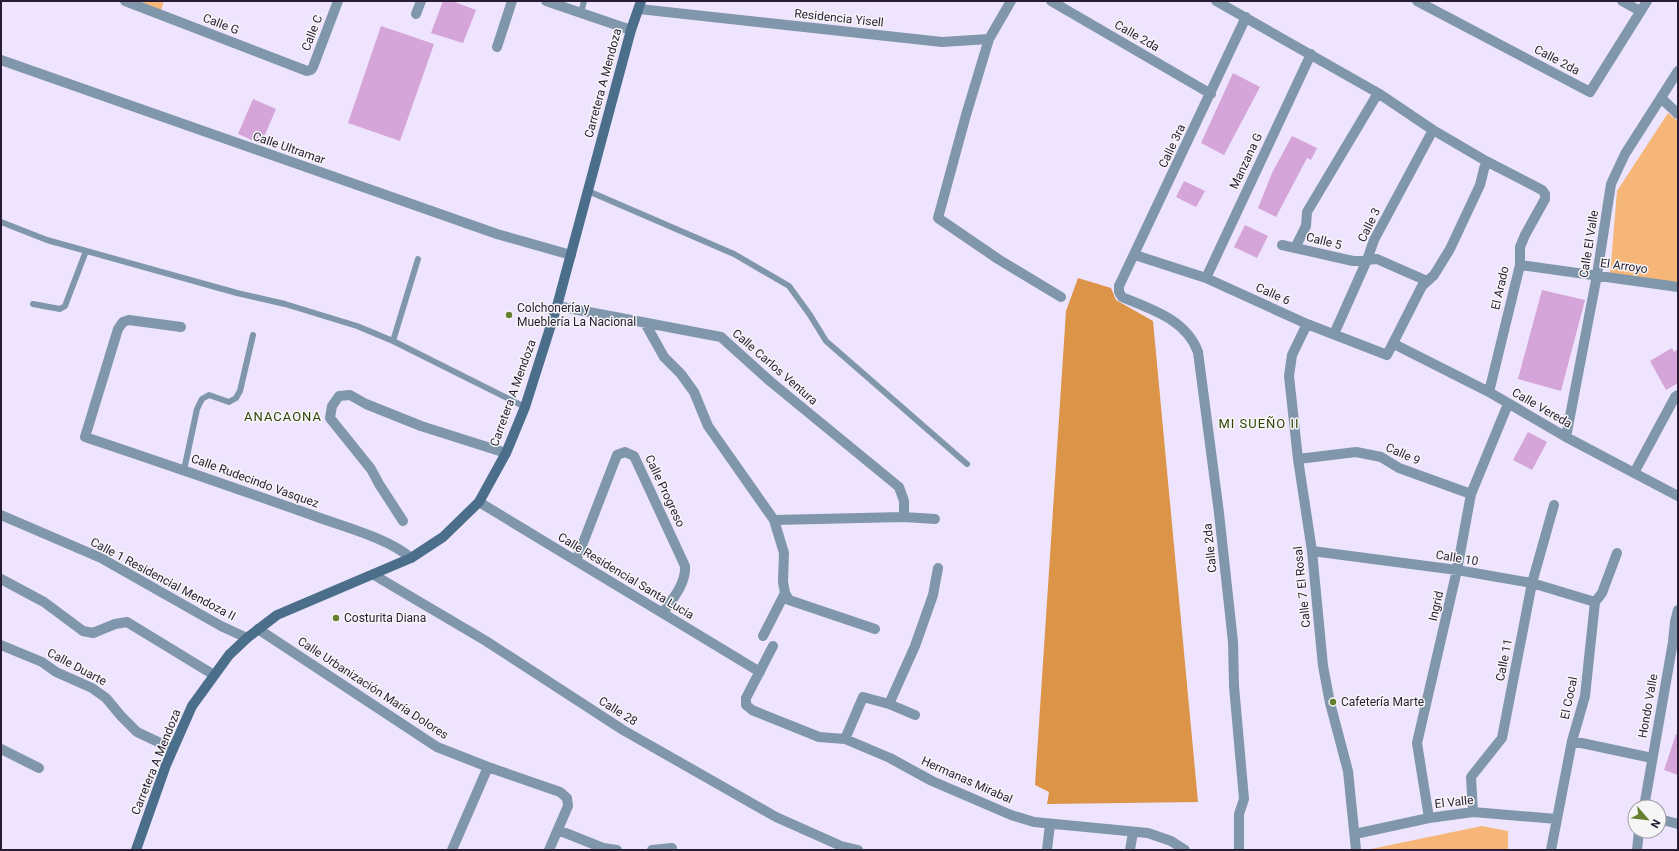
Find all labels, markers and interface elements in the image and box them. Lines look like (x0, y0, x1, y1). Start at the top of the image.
street label: Residencia Yisell (794, 6, 884, 30)
street label: Calle G (201, 11, 241, 37)
street label: Calle C (299, 13, 325, 53)
street label: Calle 2da (1112, 18, 1162, 54)
street label: Carretera A Mendoza (582, 27, 624, 139)
street label: Calle 2da (1532, 42, 1582, 78)
street label: Calle 3ra (1156, 122, 1188, 170)
street label: Calle Ultramar (251, 129, 327, 167)
street label: Manzana G (1227, 131, 1265, 191)
street label: Calle 3 (1355, 206, 1383, 244)
street label: Calle El Valle (1577, 209, 1601, 279)
street label: Calle 5 (1305, 230, 1344, 252)
street label: El Arroyo (1599, 256, 1649, 276)
street label: El Arado (1488, 265, 1512, 311)
street label: Calle 6 (1254, 280, 1293, 308)
place label: Colchonería y Mueblería La Nacional (517, 301, 636, 329)
marker: Colchonería y Mueblería La Nacional (504, 310, 514, 320)
street label: Calle Carlos Ventura (730, 326, 820, 408)
street label: Carretera A Mendoza (487, 338, 539, 448)
street label: Calle Vereda (1510, 385, 1574, 431)
district label: ANACAONA (244, 409, 322, 424)
district label: MI SUEÑO II (1218, 415, 1300, 431)
street label: Calle 9 (1384, 440, 1422, 468)
street label: Calle Rudecindo Vasquez (189, 451, 321, 511)
street label: Calle Progreso (642, 453, 688, 529)
street label: Calle 2da (1200, 523, 1220, 573)
street label: Calle Residencial Santa Lucia (556, 530, 696, 622)
street label: Calle 1 Residencial Mendoza II (88, 535, 238, 623)
street label: Calle 7 El Rosal (1291, 546, 1313, 628)
street label: Calle 10 (1435, 548, 1480, 568)
street label: Ingrid (1426, 590, 1446, 622)
place label: Costurita Diana (344, 611, 426, 625)
marker: Costurita Diana (331, 613, 341, 623)
street label: Calle Urbanización María Dolores (295, 634, 451, 742)
street label: Calle 11 (1493, 638, 1515, 682)
street label: Calle Duarte (45, 646, 109, 688)
street label: Hondo Valle (1635, 673, 1661, 739)
street label: El Cocal (1558, 675, 1580, 721)
street label: Calle 28 (596, 694, 640, 728)
place label: Cafetería Marte (1341, 695, 1424, 709)
marker: Cafetería Marte (1328, 697, 1338, 707)
street label: Carretera A Mendoza (128, 707, 184, 817)
street label: Hermanas Mirabal (919, 754, 1015, 806)
street label: El Valle (1434, 793, 1474, 811)
north arrow (1627, 799, 1667, 839)
text: N (1648, 817, 1663, 830)

